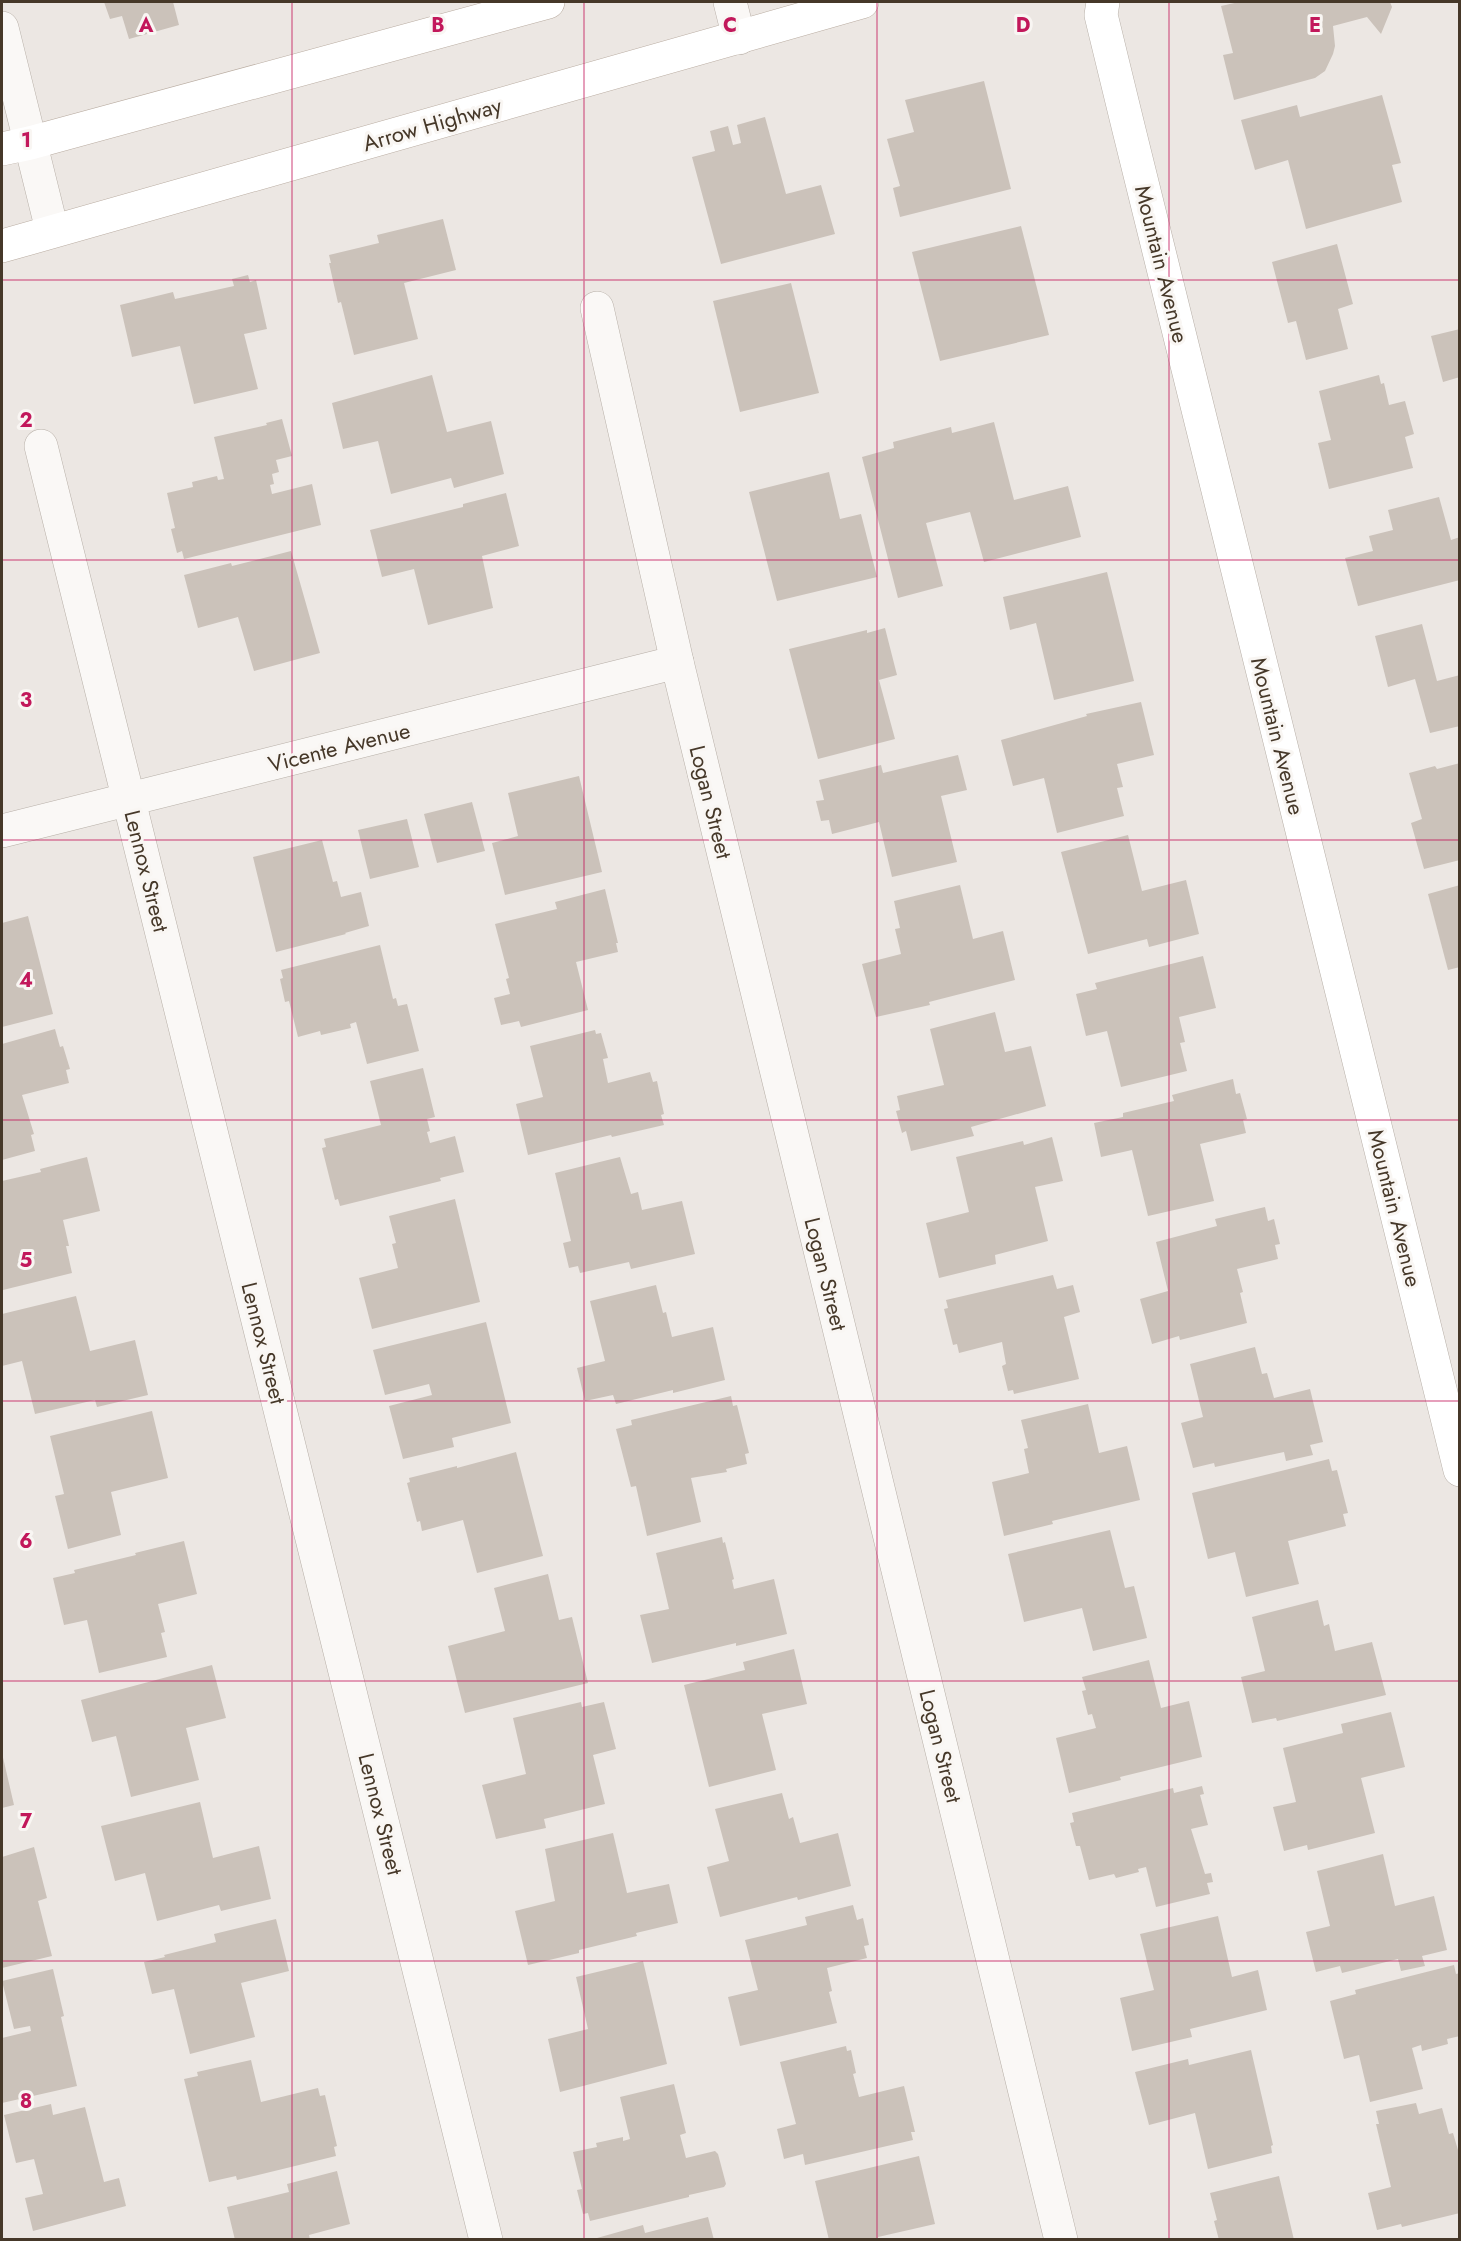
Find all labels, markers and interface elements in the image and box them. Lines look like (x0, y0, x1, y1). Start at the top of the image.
text: A (138, 11, 154, 40)
text: B (431, 11, 445, 40)
text: C (723, 11, 737, 40)
text: D (1016, 11, 1030, 40)
text: E (1309, 11, 1321, 40)
street label: Arrow Highway (359, 89, 505, 159)
text: 1 (21, 126, 31, 155)
street label: Mountain Avenue (1127, 182, 1197, 346)
text: 2 (19, 406, 33, 435)
street label: Mountain Avenue (1243, 654, 1313, 818)
text: 3 (20, 686, 32, 715)
street label: Vicente Avenue (265, 714, 413, 780)
street label: Logan Street (681, 742, 741, 863)
street label: Lennox Street (116, 807, 178, 936)
text: 4 (19, 966, 33, 995)
street label: Mountain Avenue (1360, 1126, 1430, 1290)
street label: Logan Street (796, 1214, 856, 1335)
text: 5 (20, 1246, 33, 1275)
street label: Lennox Street (233, 1279, 295, 1408)
text: 6 (19, 1527, 33, 1556)
street label: Logan Street (911, 1686, 971, 1807)
street label: Lennox Street (350, 1750, 412, 1879)
text: 7 (20, 1807, 33, 1836)
text: 8 (20, 2087, 32, 2116)

